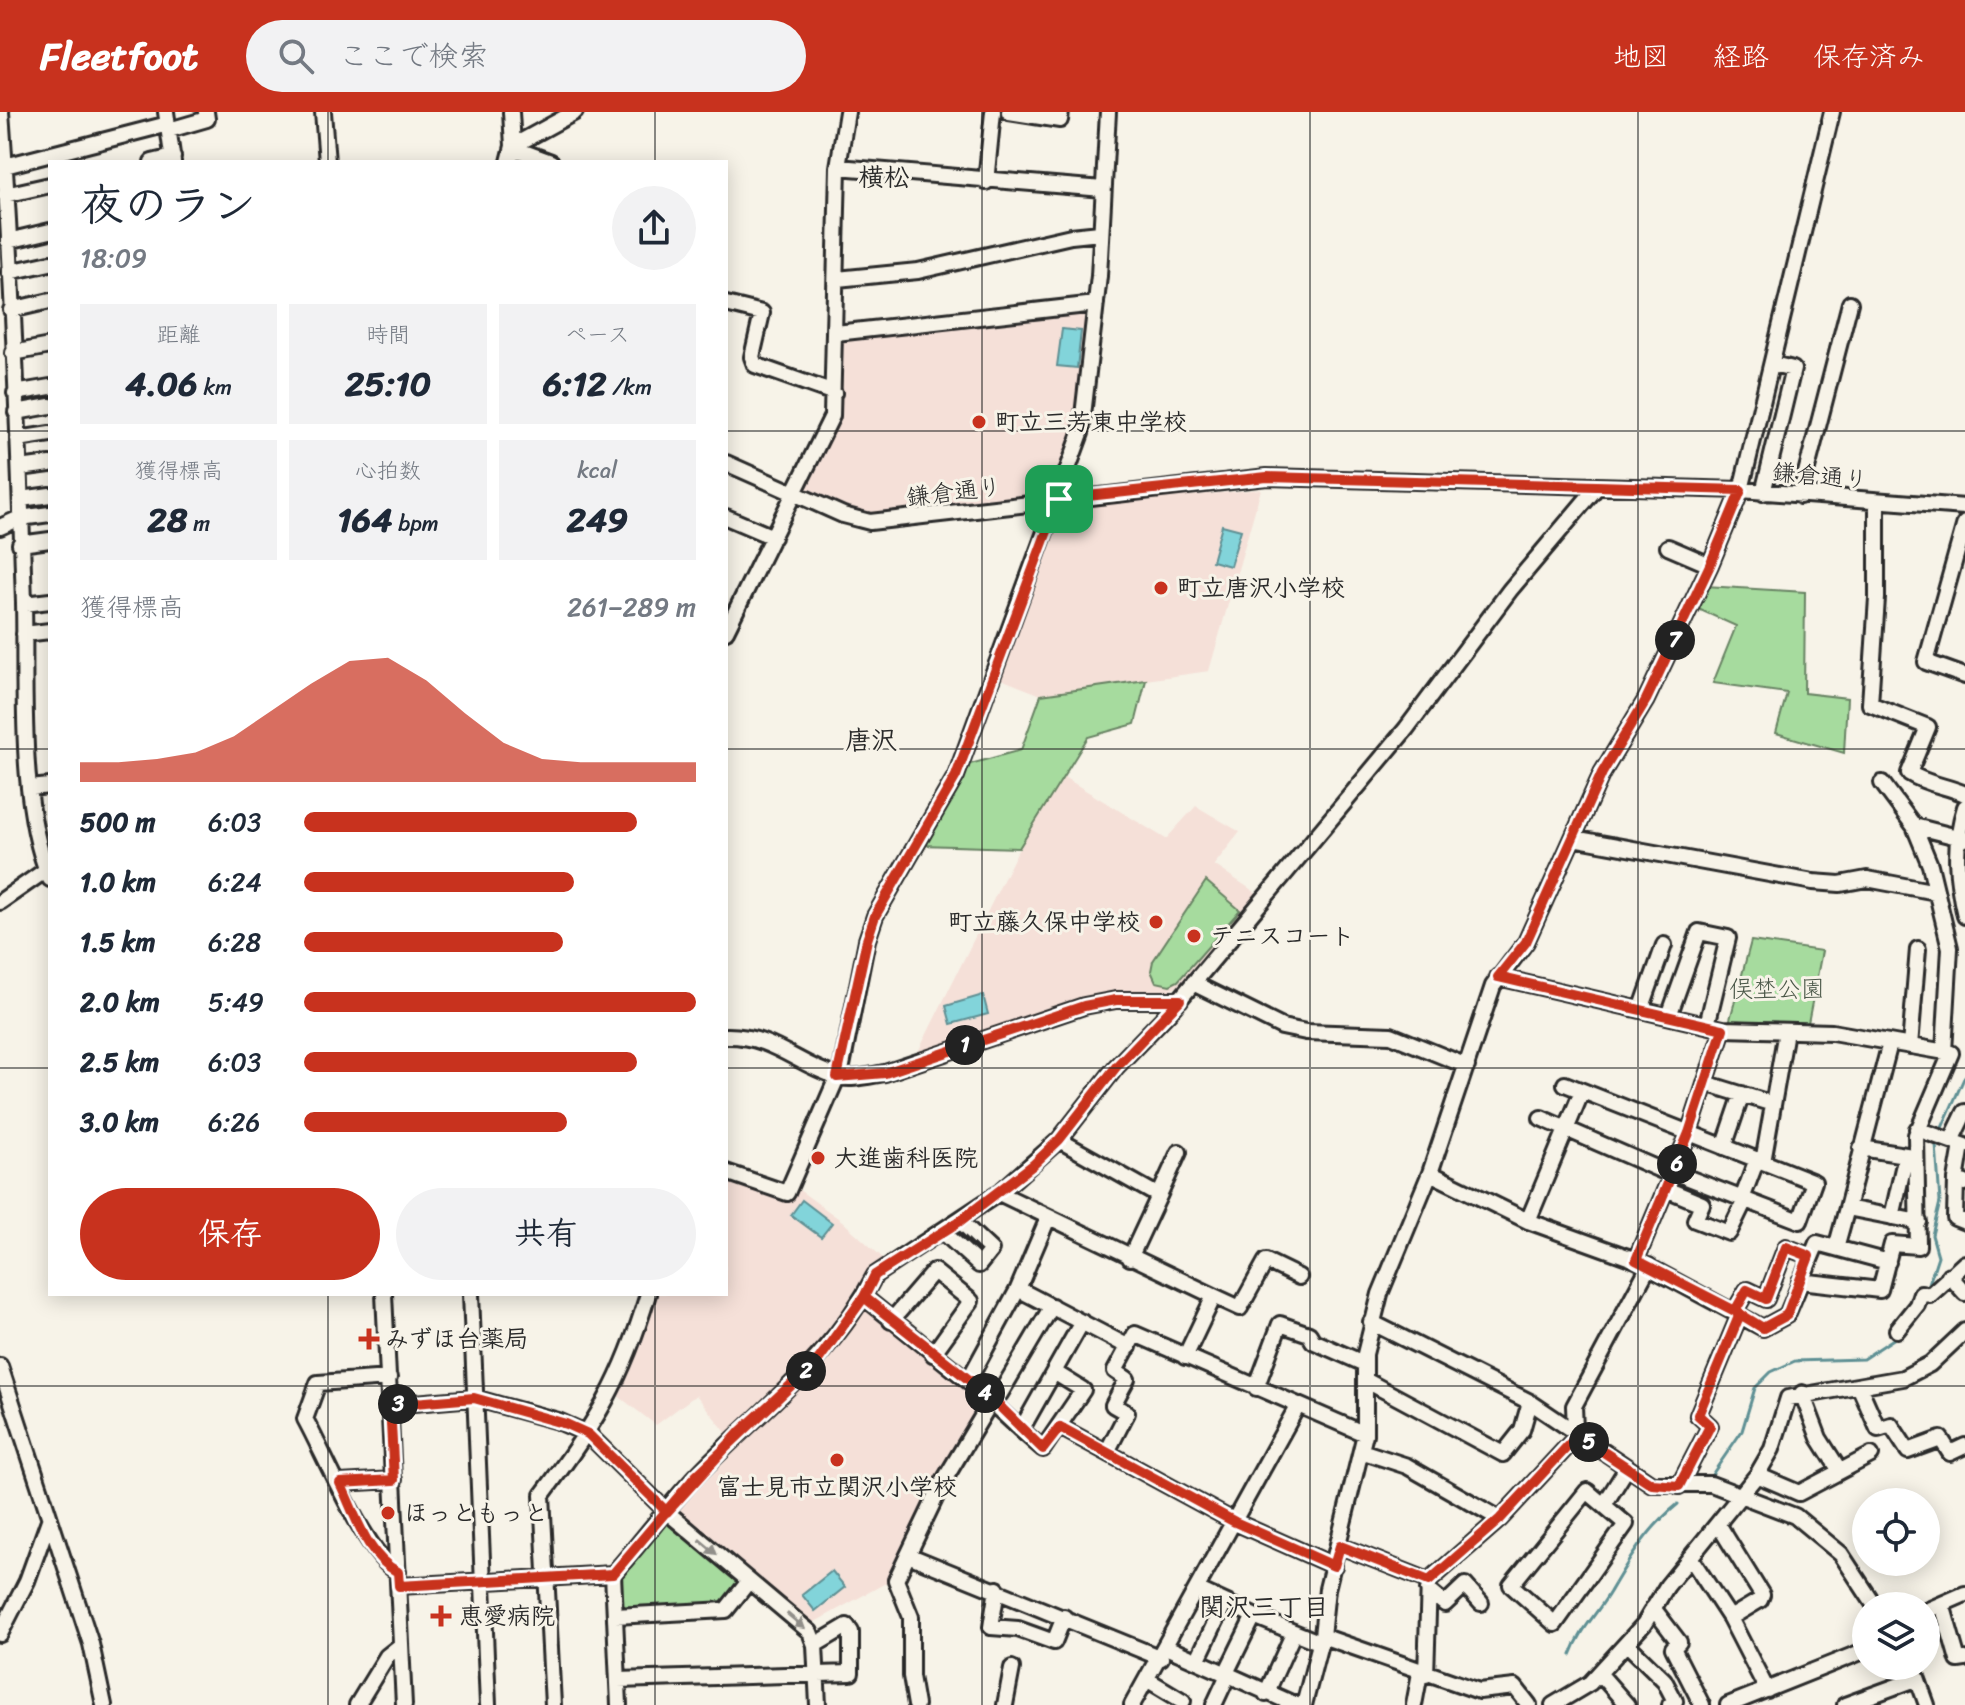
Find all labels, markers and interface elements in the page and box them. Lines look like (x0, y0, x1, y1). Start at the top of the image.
search box (246, 20, 806, 92)
text: Fleetfoot (40, 23, 198, 90)
text: ここで検索 (338, 29, 488, 83)
text: 地図 (1613, 32, 1669, 81)
text: 経路 (1713, 32, 1769, 81)
text: 保存済み (1813, 32, 1925, 81)
icon: search (274, 34, 318, 78)
district label: 横松 (858, 154, 910, 200)
text: 夜のラン (80, 166, 256, 244)
button: share (612, 186, 696, 270)
text: 18:09 (80, 235, 147, 281)
text: 距離 (157, 315, 201, 354)
text: 時間 (366, 315, 410, 354)
text: ペース (565, 315, 630, 354)
text: 4.06 (125, 354, 198, 414)
text: 25:10 (345, 354, 431, 414)
text: 6:12 (543, 354, 607, 414)
text: km (198, 368, 232, 407)
text: /km (607, 368, 652, 407)
place label: 町立三芳東中学校 (995, 401, 1187, 443)
marker: 町立三芳東中学校 (970, 413, 988, 431)
text: 獲得標高 (135, 451, 223, 490)
text: 心拍数 (355, 451, 421, 490)
text: kcal (577, 451, 617, 490)
street label: 鎌倉通り (1770, 451, 1870, 501)
street label: 鎌倉通り (904, 465, 1004, 519)
pin (1025, 465, 1093, 533)
icon: arrive (1037, 477, 1081, 521)
text: 28 (147, 490, 187, 550)
text: 164 (337, 490, 392, 550)
text: 249 (566, 490, 628, 550)
text: m (187, 504, 210, 543)
text: bpm (392, 504, 439, 543)
place label: 町立唐沢小学校 (1177, 567, 1345, 609)
marker: 町立唐沢小学校 (1152, 579, 1170, 597)
text: 獲得標高 (80, 584, 184, 630)
text: 261–289 m (567, 584, 696, 630)
pin: 7 (1655, 620, 1695, 660)
text: 7 (1669, 620, 1681, 659)
district label: 唐沢 (845, 717, 897, 763)
text: 500 m (80, 799, 155, 845)
text: 6:03 (208, 799, 261, 845)
text: 1.0 km (80, 859, 156, 905)
text: 6:24 (208, 859, 262, 905)
place label: 町立藤久保中学校 (948, 901, 1140, 943)
marker: 町立藤久保中学校 (1147, 913, 1165, 931)
place label: テニスコート (1210, 915, 1354, 957)
text: 1.5 km (80, 919, 155, 965)
text: 6:28 (208, 919, 261, 965)
marker: テニスコート (1185, 927, 1203, 945)
park label: 俣埜公園 (1729, 968, 1825, 1010)
text: 2.0 km (80, 979, 160, 1025)
text: 5:49 (208, 979, 264, 1025)
pin: 1 (945, 1025, 985, 1065)
text: 1 (960, 1025, 970, 1064)
text: 2.5 km (80, 1039, 159, 1085)
text: 6:03 (208, 1039, 261, 1085)
text: 3.0 km (80, 1099, 159, 1145)
text: 6:26 (208, 1099, 260, 1145)
place label: 大進歯科医院 (834, 1137, 978, 1179)
pin: 6 (1657, 1144, 1697, 1184)
text: 6 (1671, 1144, 1683, 1183)
marker: 大進歯科医院 (809, 1149, 827, 1167)
button: 保存 (80, 1188, 380, 1280)
button: 共有 (396, 1188, 696, 1280)
place label: みずほ台薬局 (385, 1318, 529, 1360)
marker: みずほ台薬局 (360, 1330, 378, 1348)
pin: 2 (786, 1351, 826, 1391)
text: 2 (800, 1351, 812, 1390)
pin: 4 (965, 1373, 1005, 1413)
text: 4 (978, 1373, 992, 1412)
pin: 3 (378, 1384, 418, 1424)
text: 3 (392, 1384, 404, 1423)
pin: 5 (1569, 1422, 1609, 1462)
text: 5 (1582, 1422, 1596, 1461)
marker: 富士見市立関沢小学校 (828, 1451, 846, 1469)
place label: 富士見市立関沢小学校 (717, 1466, 957, 1508)
map controls (1852, 1488, 1940, 1680)
button: locate (1852, 1488, 1940, 1576)
place label: ほっともっと (404, 1492, 548, 1534)
marker: ほっともっと (379, 1504, 397, 1522)
one-way arrow (698, 1538, 718, 1555)
district label: 関沢三丁目 (1199, 1584, 1329, 1630)
button: layers (1852, 1592, 1940, 1680)
place label: 恵愛病院 (459, 1595, 555, 1637)
marker: 恵愛病院 (430, 1605, 452, 1627)
one-way arrow (786, 1612, 806, 1629)

